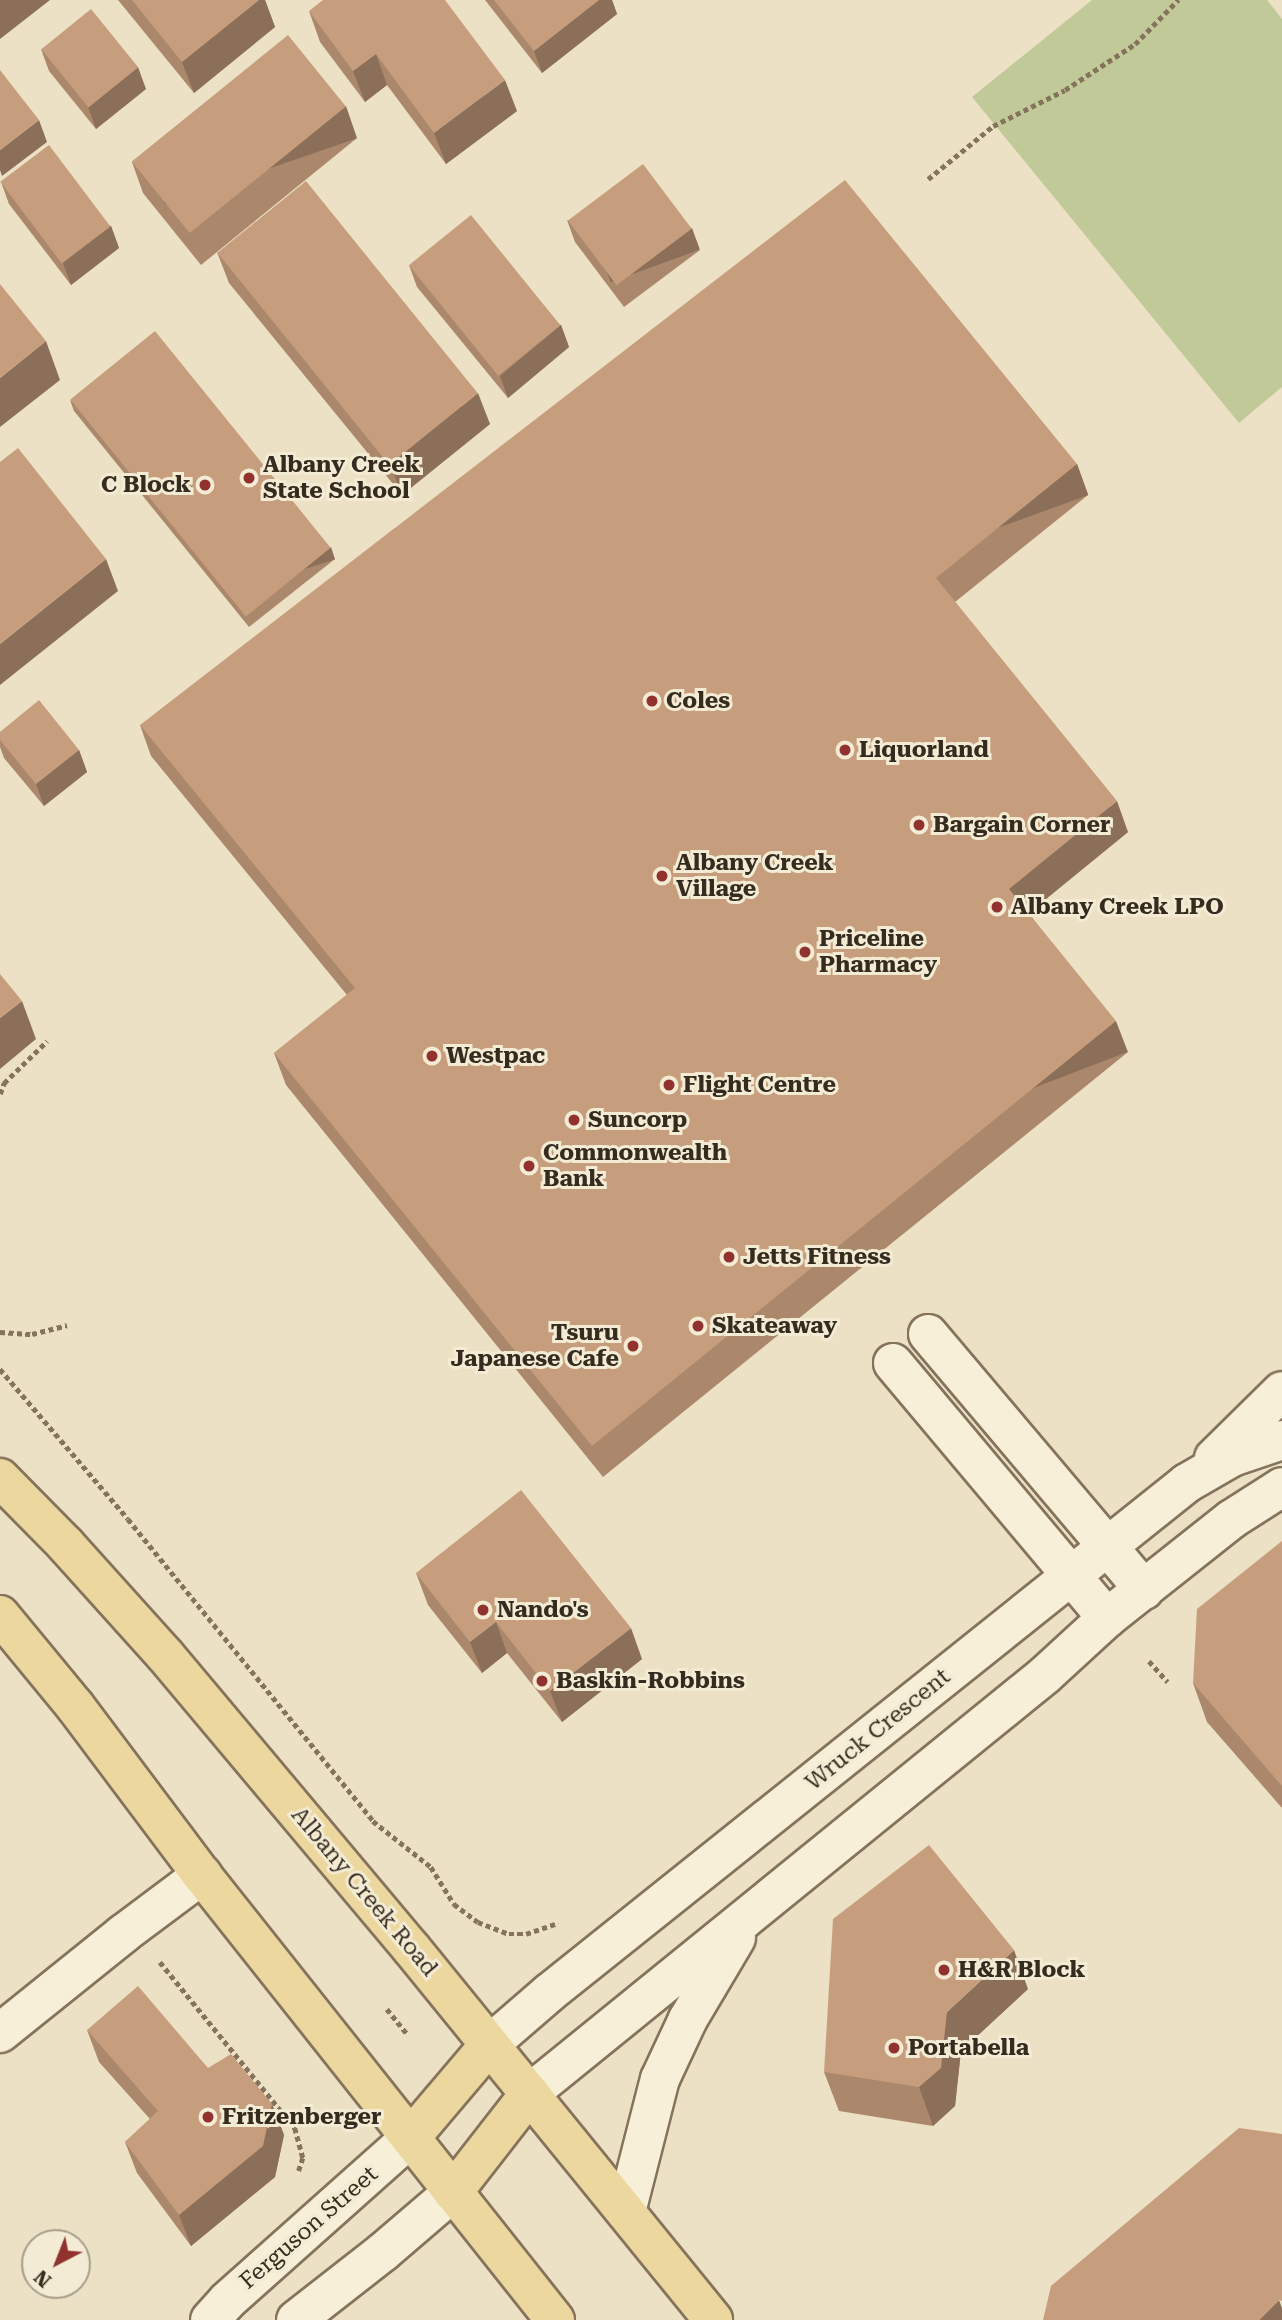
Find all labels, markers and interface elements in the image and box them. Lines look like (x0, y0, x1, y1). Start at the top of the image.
place label: Albany Creek State School (263, 451, 420, 505)
marker: Albany Creek State School (241, 470, 257, 486)
place label: C Block (101, 471, 191, 499)
marker: C Block (197, 477, 213, 493)
place label: Coles (666, 687, 730, 715)
marker: Coles (644, 693, 660, 709)
place label: Liquorland (859, 736, 989, 764)
marker: Liquorland (837, 742, 853, 758)
place label: Bargain Corner (933, 811, 1111, 839)
marker: Bargain Corner (911, 817, 927, 833)
place label: Albany Creek Village (676, 849, 833, 903)
marker: Albany Creek Village (654, 868, 670, 884)
place label: Albany Creek LPO (1011, 893, 1224, 921)
marker: Albany Creek LPO (989, 899, 1005, 915)
place label: Priceline Pharmacy (819, 925, 937, 979)
marker: Priceline Pharmacy (797, 944, 813, 960)
place label: Westpac (446, 1042, 545, 1070)
marker: Westpac (424, 1048, 440, 1064)
place label: Flight Centre (683, 1071, 836, 1099)
marker: Flight Centre (661, 1077, 677, 1093)
place label: Suncorp (588, 1106, 687, 1134)
marker: Suncorp (566, 1112, 582, 1128)
place label: Commonwealth Bank (543, 1139, 727, 1193)
marker: Commonwealth Bank (521, 1158, 537, 1174)
place label: Jetts Fitness (743, 1243, 891, 1271)
marker: Jetts Fitness (721, 1249, 737, 1265)
place label: Skateaway (712, 1312, 837, 1340)
marker: Skateaway (690, 1318, 706, 1334)
place label: Tsuru Japanese Cafe (451, 1319, 619, 1373)
marker: Tsuru Japanese Cafe (625, 1338, 641, 1354)
place label: Nando's (497, 1596, 589, 1624)
marker: Nando's (475, 1602, 491, 1618)
street label: Wruck Crescent (800, 1663, 956, 1797)
place label: Baskin-Robbins (556, 1667, 745, 1695)
marker: Baskin-Robbins (534, 1673, 550, 1689)
street label: Albany Creek Road (285, 1802, 443, 1982)
place label: H&R Block (958, 1956, 1085, 1984)
marker: H&R Block (936, 1962, 952, 1978)
place label: Portabella (908, 2034, 1029, 2062)
marker: Portabella (886, 2040, 902, 2056)
place label: Fritzenberger (222, 2103, 381, 2131)
marker: Fritzenberger (200, 2109, 216, 2125)
street label: Ferguson Street (234, 2161, 384, 2295)
north arrow (21, 2229, 91, 2299)
text: N (30, 2265, 56, 2292)

